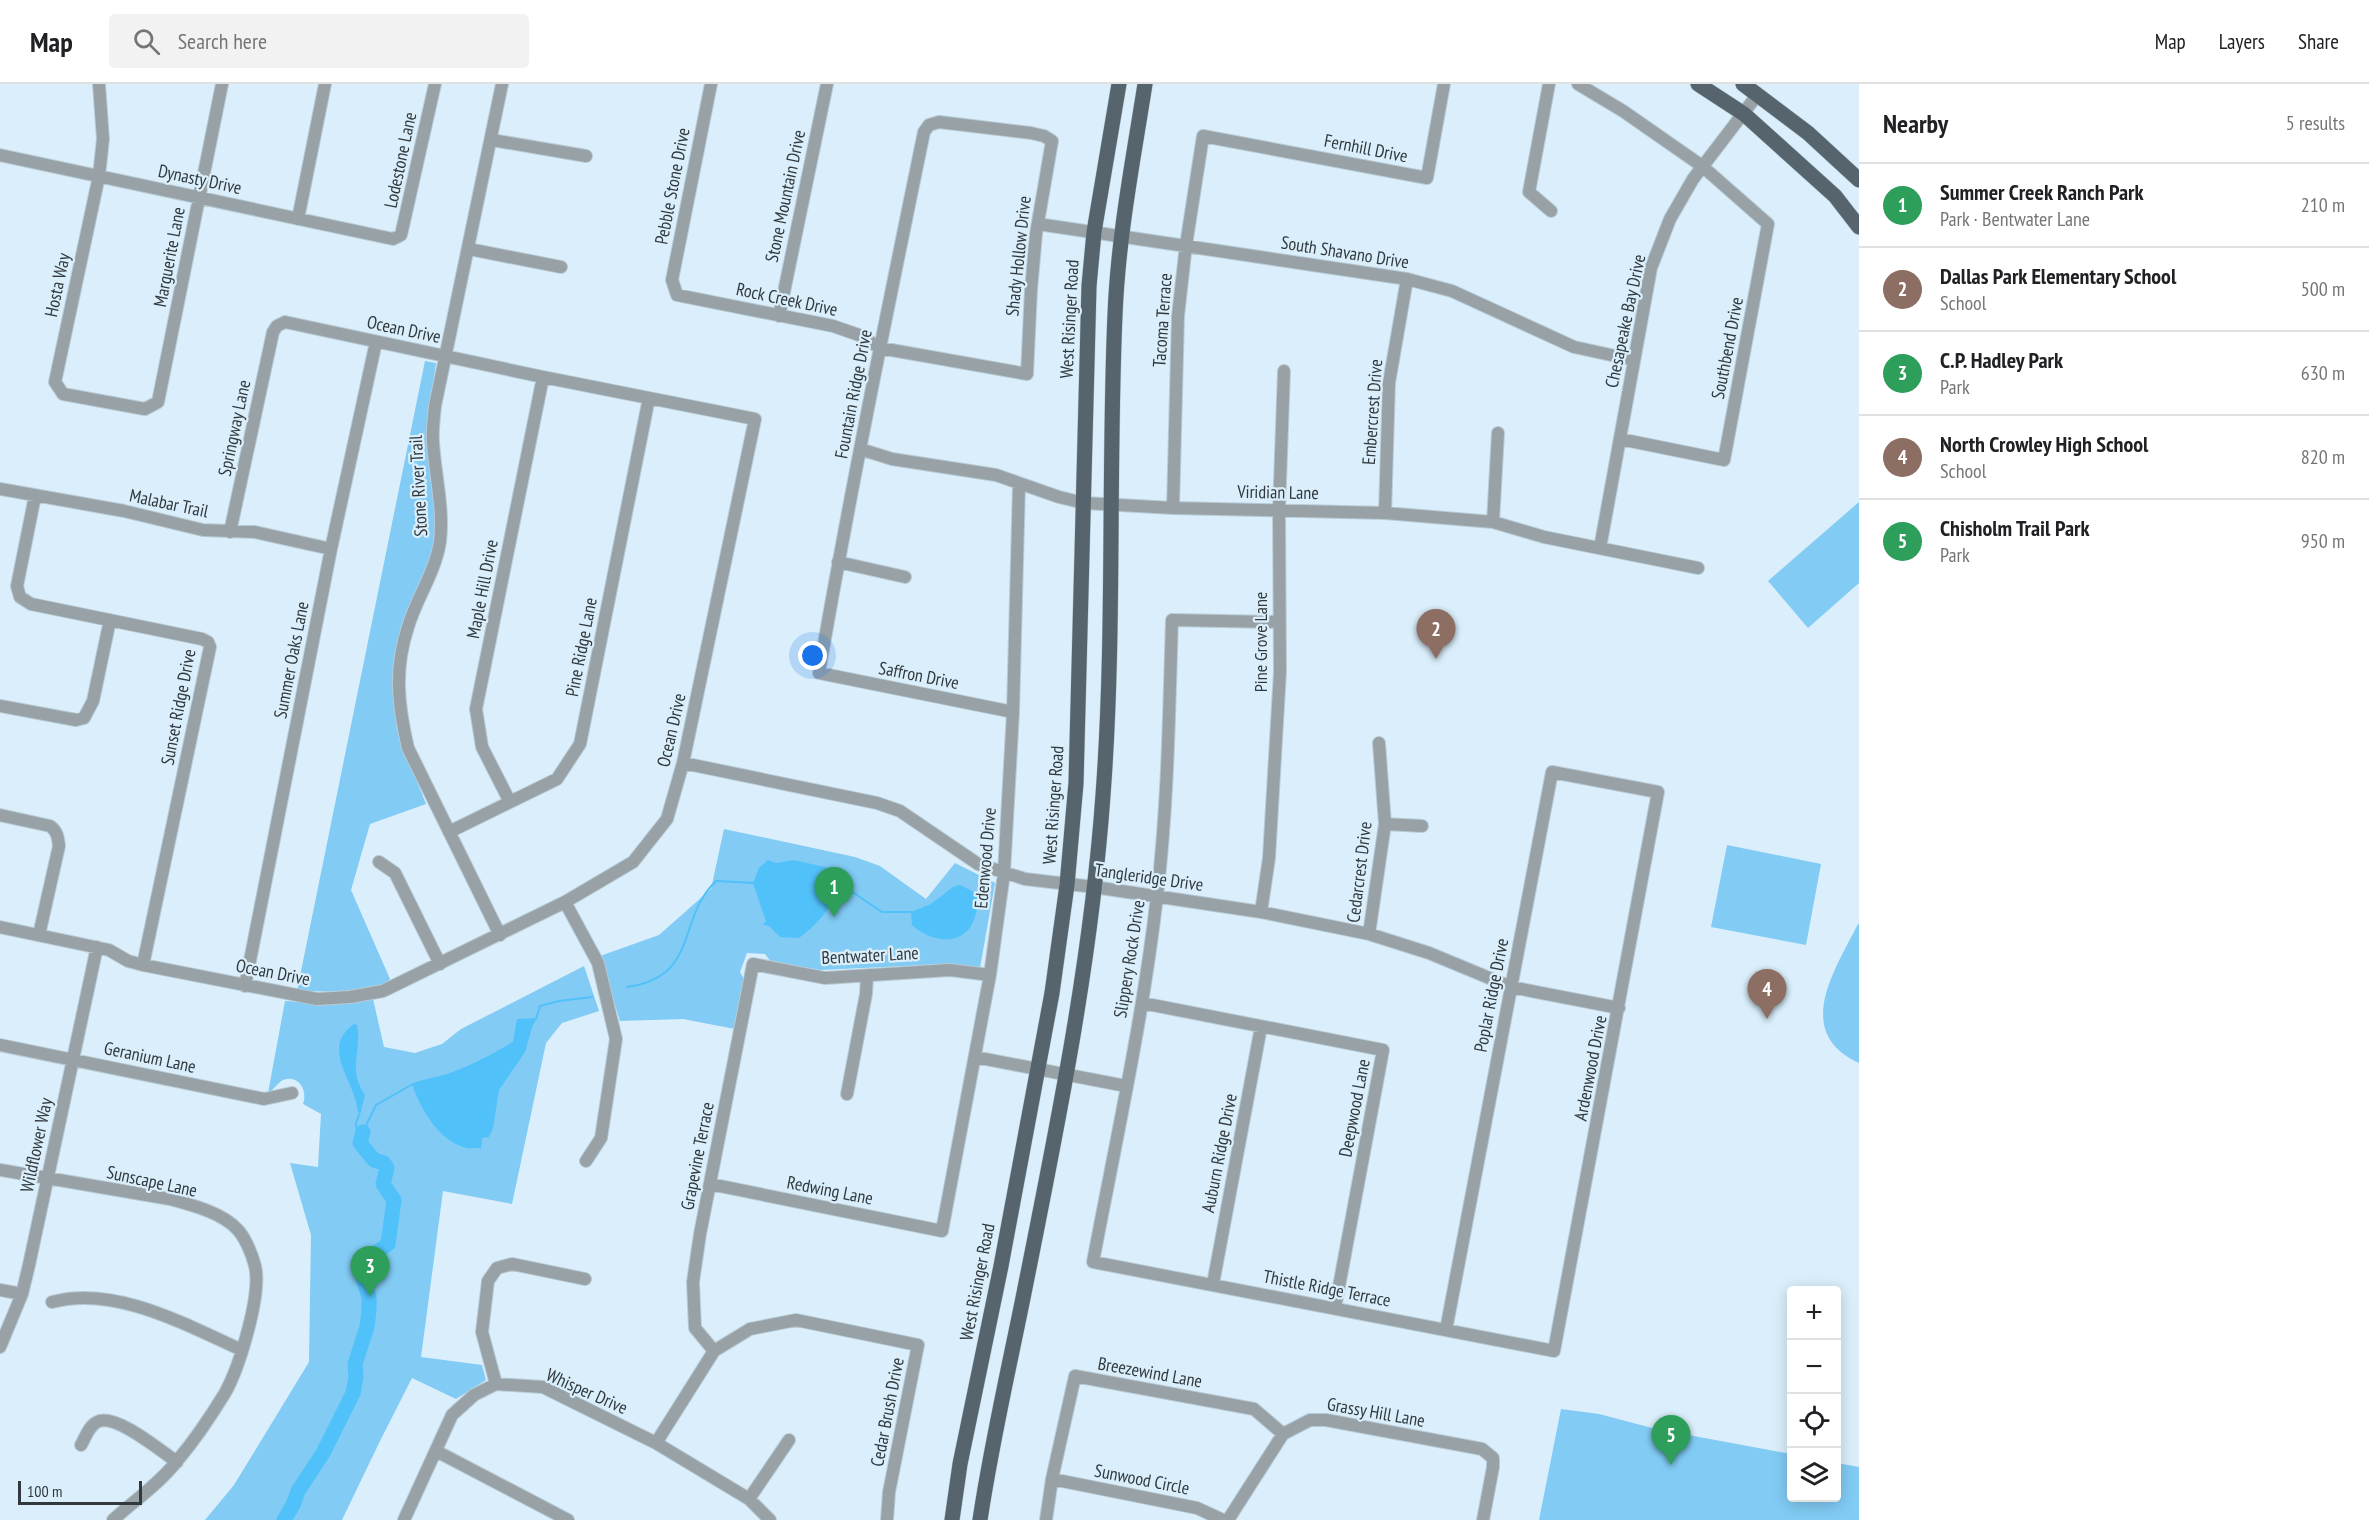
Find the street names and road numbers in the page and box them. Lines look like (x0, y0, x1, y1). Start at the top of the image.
street label: Lodestone Lane (379, 110, 421, 210)
street label: Pebble Stone Drive (649, 126, 695, 246)
street label: Stone Mountain Drive (760, 128, 810, 264)
street label: Fernhill Drive (1322, 129, 1410, 167)
street label: Dynasty Drive (156, 159, 244, 199)
street label: Shady Hollow Drive (1000, 195, 1036, 317)
street label: Marguerite Lane (148, 205, 190, 309)
street label: South Shavano Drive (1279, 231, 1411, 273)
street label: Hosta Way (39, 251, 75, 319)
street label: Chesapeake Bay Drive (1600, 252, 1650, 390)
street label: West Risinger Road (1054, 259, 1084, 379)
street label: Tacoma Terrace (1147, 272, 1177, 368)
street label: Rock Creek Drive (734, 277, 840, 321)
street label: Southbend Drive (1706, 295, 1748, 401)
street label: Ocean Drive (365, 310, 443, 348)
street label: Fountain Ridge Drive (829, 328, 877, 460)
street label: Embercrest Drive (1357, 358, 1387, 466)
street label: Springway Lane (213, 378, 255, 478)
street label: Stone River Trail (404, 434, 432, 537)
street label: Viridian Lane (1236, 480, 1319, 504)
street label: Malabar Trail (127, 483, 211, 523)
street label: Maple Hill Drive (461, 538, 503, 640)
street label: Pine Grove Lane (1249, 592, 1272, 692)
street label: Pine Ridge Lane (560, 596, 602, 698)
street label: Summer Oaks Lane (268, 599, 314, 721)
street label: Sunset Ridge Drive (155, 647, 201, 767)
street label: Saffron Drive (877, 656, 961, 694)
street label: Ocean Drive (651, 691, 691, 769)
street label: West Risinger Road (1037, 745, 1069, 865)
street label: Edenwood Drive (969, 807, 1001, 909)
street label: Cedarcrest Drive (1341, 820, 1377, 924)
street label: Tangleridge Drive (1093, 858, 1205, 896)
street label: Slippery Rock Drive (1108, 898, 1150, 1020)
street label: Poplar Ridge Drive (1469, 936, 1513, 1054)
street label: Bentwater Lane (821, 941, 919, 969)
street label: Ocean Drive (234, 954, 312, 990)
street label: Ardenwood Drive (1569, 1013, 1611, 1123)
street label: Geranium Lane (102, 1036, 198, 1078)
street label: Deepwood Lane (1333, 1057, 1375, 1159)
street label: Auburn Ridge Drive (1196, 1092, 1242, 1214)
street label: Wildflower Way (15, 1096, 57, 1194)
street label: Grapevine Terrace (675, 1100, 719, 1212)
street label: Sunscape Lane (105, 1160, 199, 1202)
street label: Redwing Lane (785, 1170, 875, 1210)
street label: West Risinger Road (954, 1221, 1000, 1343)
street label: Thistle Ridge Terrace (1261, 1264, 1393, 1312)
street label: Breezewind Lane (1096, 1352, 1204, 1392)
street label: Cedar Brush Drive (865, 1355, 909, 1469)
street label: Whisper Drive (543, 1363, 631, 1419)
street label: Grassy Hill Lane (1325, 1392, 1427, 1432)
street label: Sunwood Circle (1093, 1459, 1191, 1499)

